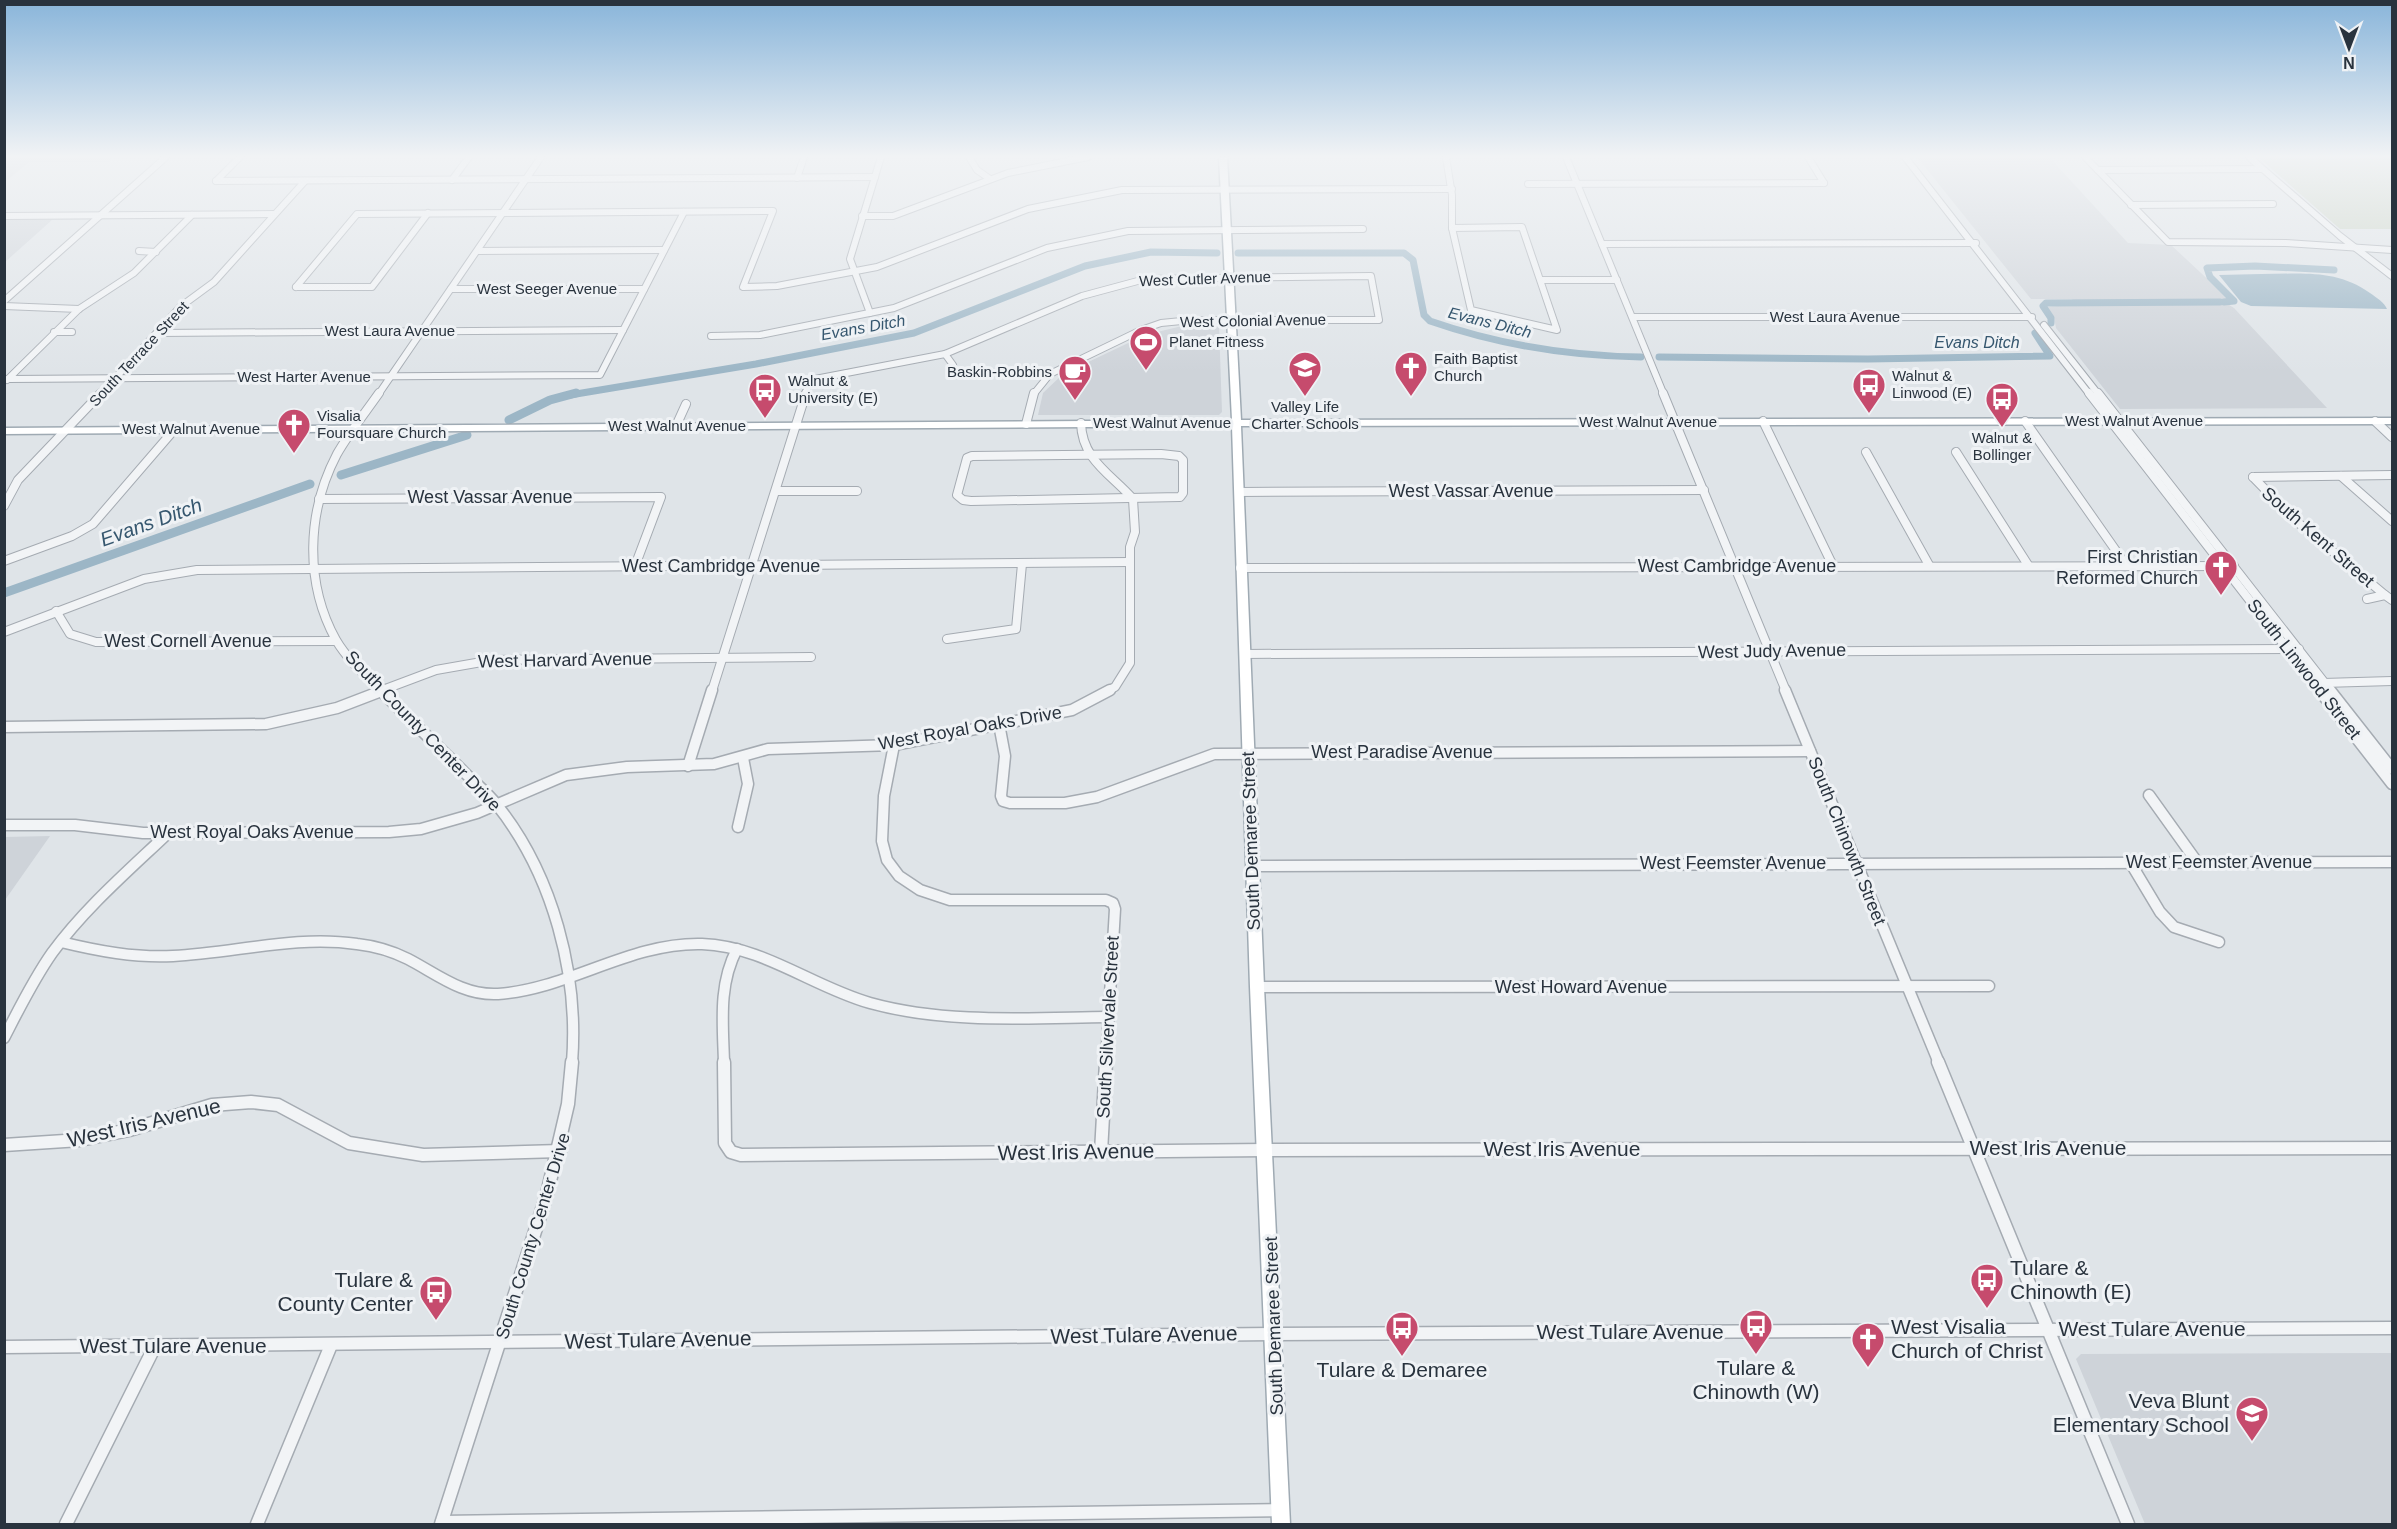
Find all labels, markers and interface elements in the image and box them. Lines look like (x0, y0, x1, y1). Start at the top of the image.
north arrow (2319, 18, 2379, 78)
text: N (2343, 54, 2355, 71)
street label: West Cutler Avenue (1139, 268, 1271, 289)
street label: West Seeger Avenue (477, 280, 617, 297)
street label: South Terrace Street (86, 297, 192, 410)
water label: Evans Ditch (1446, 304, 1533, 341)
street label: West Laura Avenue (1770, 308, 1900, 325)
street label: West Colonial Avenue (1180, 311, 1326, 330)
water label: Evans Ditch (820, 312, 907, 343)
street label: West Laura Avenue (325, 322, 455, 339)
sports icon: Planet Fitness (1128, 324, 1164, 371)
place label: Planet Fitness (1169, 333, 1264, 350)
water label: Evans Ditch (1934, 334, 2020, 351)
school or university icon: Valley Life Charter Schools (1287, 350, 1323, 397)
church icon: Faith Baptist Church (1393, 350, 1429, 397)
place label: Faith Baptist Church (1434, 350, 1518, 384)
cafe icon: Baskin-Robbins (1057, 354, 1093, 401)
place label: Baskin-Robbins (947, 363, 1052, 380)
bus stop icon: Walnut & Linwood (E) (1851, 367, 1887, 414)
place label: Walnut & Linwood (E) (1892, 367, 1972, 401)
street label: West Harter Avenue (237, 368, 371, 385)
bus stop icon: Walnut & University (E) (747, 372, 783, 419)
place label: Walnut & University (E) (788, 372, 878, 406)
bus stop icon: Walnut & Bollinger (1984, 381, 2020, 428)
place label: Valley Life Charter Schools (1251, 398, 1359, 432)
church icon: Visalia Foursquare Church (276, 407, 312, 454)
place label: Visalia Foursquare Church (317, 407, 446, 441)
street label: West Walnut Avenue (2065, 412, 2203, 429)
street label: West Walnut Avenue (1579, 413, 1717, 430)
street label: West Walnut Avenue (1093, 414, 1231, 431)
street label: West Walnut Avenue (608, 417, 746, 434)
street label: West Walnut Avenue (122, 420, 260, 437)
place label: Walnut & Bollinger (1972, 429, 2032, 463)
street label: West Vassar Avenue (1388, 481, 1554, 501)
street label: South Kent Street (2258, 483, 2378, 591)
street label: West Vassar Avenue (407, 487, 573, 507)
water label: Evans Ditch (97, 493, 205, 551)
place label: First Christian Reformed Church (2056, 547, 2198, 588)
church icon: First Christian Reformed Church (2203, 549, 2239, 596)
street label: West Cambridge Avenue (622, 556, 820, 576)
street label: West Cambridge Avenue (1638, 556, 1836, 576)
street label: South Linwood Street (2243, 595, 2365, 743)
street label: West Cornell Avenue (104, 631, 272, 651)
street label: West Judy Avenue (1698, 640, 1846, 662)
street label: South County Center Drive (341, 647, 505, 815)
street label: West Harvard Avenue (478, 648, 652, 672)
street label: West Royal Oaks Drive (877, 702, 1063, 754)
street label: West Paradise Avenue (1311, 742, 1493, 762)
street label: South Demaree Street (1238, 751, 1264, 931)
street label: South Chinowth Street (1804, 754, 1890, 928)
street label: West Royal Oaks Avenue (150, 822, 354, 842)
street label: West Feemster Avenue (2126, 852, 2312, 872)
street label: West Feemster Avenue (1640, 853, 1826, 873)
street label: South Silvervale Street (1093, 935, 1123, 1119)
street label: West Howard Avenue (1495, 977, 1667, 997)
street label: West Iris Avenue (65, 1094, 223, 1151)
street label: South County Center Drive (492, 1130, 574, 1342)
street label: West Iris Avenue (1970, 1136, 2126, 1159)
street label: West Iris Avenue (1484, 1137, 1640, 1160)
street label: West Iris Avenue (997, 1139, 1155, 1164)
street label: South Demaree Street (1261, 1236, 1287, 1416)
place label: Tulare & Chinowth (E) (2010, 1256, 2131, 1303)
bus stop icon: Tulare & Chinowth (E) (1969, 1262, 2005, 1309)
place label: Tulare & County Center (278, 1268, 413, 1315)
bus stop icon: Tulare & County Center (418, 1274, 454, 1321)
bus stop icon: Tulare & Chinowth (W) (1738, 1308, 1774, 1355)
bus stop icon: Tulare & Demaree (1384, 1310, 1420, 1357)
place label: West Visalia Church of Christ (1891, 1315, 2043, 1362)
street label: West Tulare Avenue (2058, 1317, 2246, 1340)
street label: West Tulare Avenue (1536, 1320, 1724, 1343)
street label: West Tulare Avenue (1050, 1321, 1238, 1348)
church icon: West Visalia Church of Christ (1850, 1321, 1886, 1368)
street label: West Tulare Avenue (564, 1326, 752, 1353)
street label: West Tulare Avenue (79, 1334, 267, 1357)
place label: Tulare & Chinowth (W) (1692, 1356, 1820, 1403)
place label: Tulare & Demaree (1317, 1358, 1487, 1381)
place label: Veva Blunt Elementary School (2053, 1389, 2229, 1436)
school or university icon: Veva Blunt Elementary School (2234, 1395, 2270, 1442)

